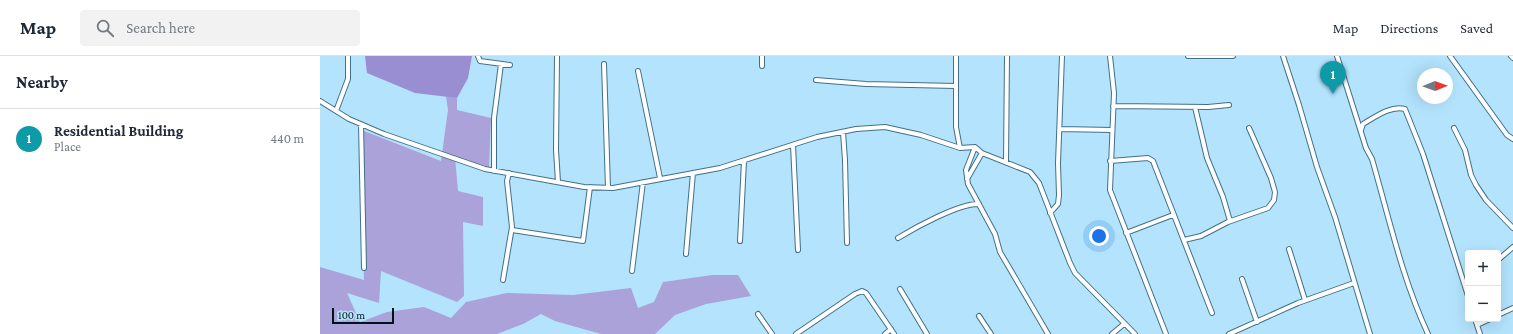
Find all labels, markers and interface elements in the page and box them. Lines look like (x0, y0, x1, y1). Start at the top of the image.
search box (80, 10, 360, 46)
text: Map (20, 17, 56, 38)
icon: search (94, 17, 116, 39)
text: Search here (126, 20, 195, 36)
text: Map (1333, 20, 1358, 36)
text: Directions (1380, 20, 1438, 36)
text: Saved (1460, 20, 1493, 36)
pin: 1 (1320, 61, 1346, 94)
north arrow (1417, 68, 1453, 104)
text: Nearby (16, 73, 68, 92)
text: Residential Building (54, 123, 183, 139)
text: 1 (27, 131, 31, 146)
text: 440 m (270, 131, 304, 146)
text: Place (54, 139, 81, 154)
your location (1089, 226, 1109, 246)
map controls (1465, 250, 1501, 322)
button: + (1465, 250, 1501, 286)
button: − (1465, 286, 1501, 322)
scale bar (332, 306, 394, 325)
text: 100 m (338, 309, 365, 321)

